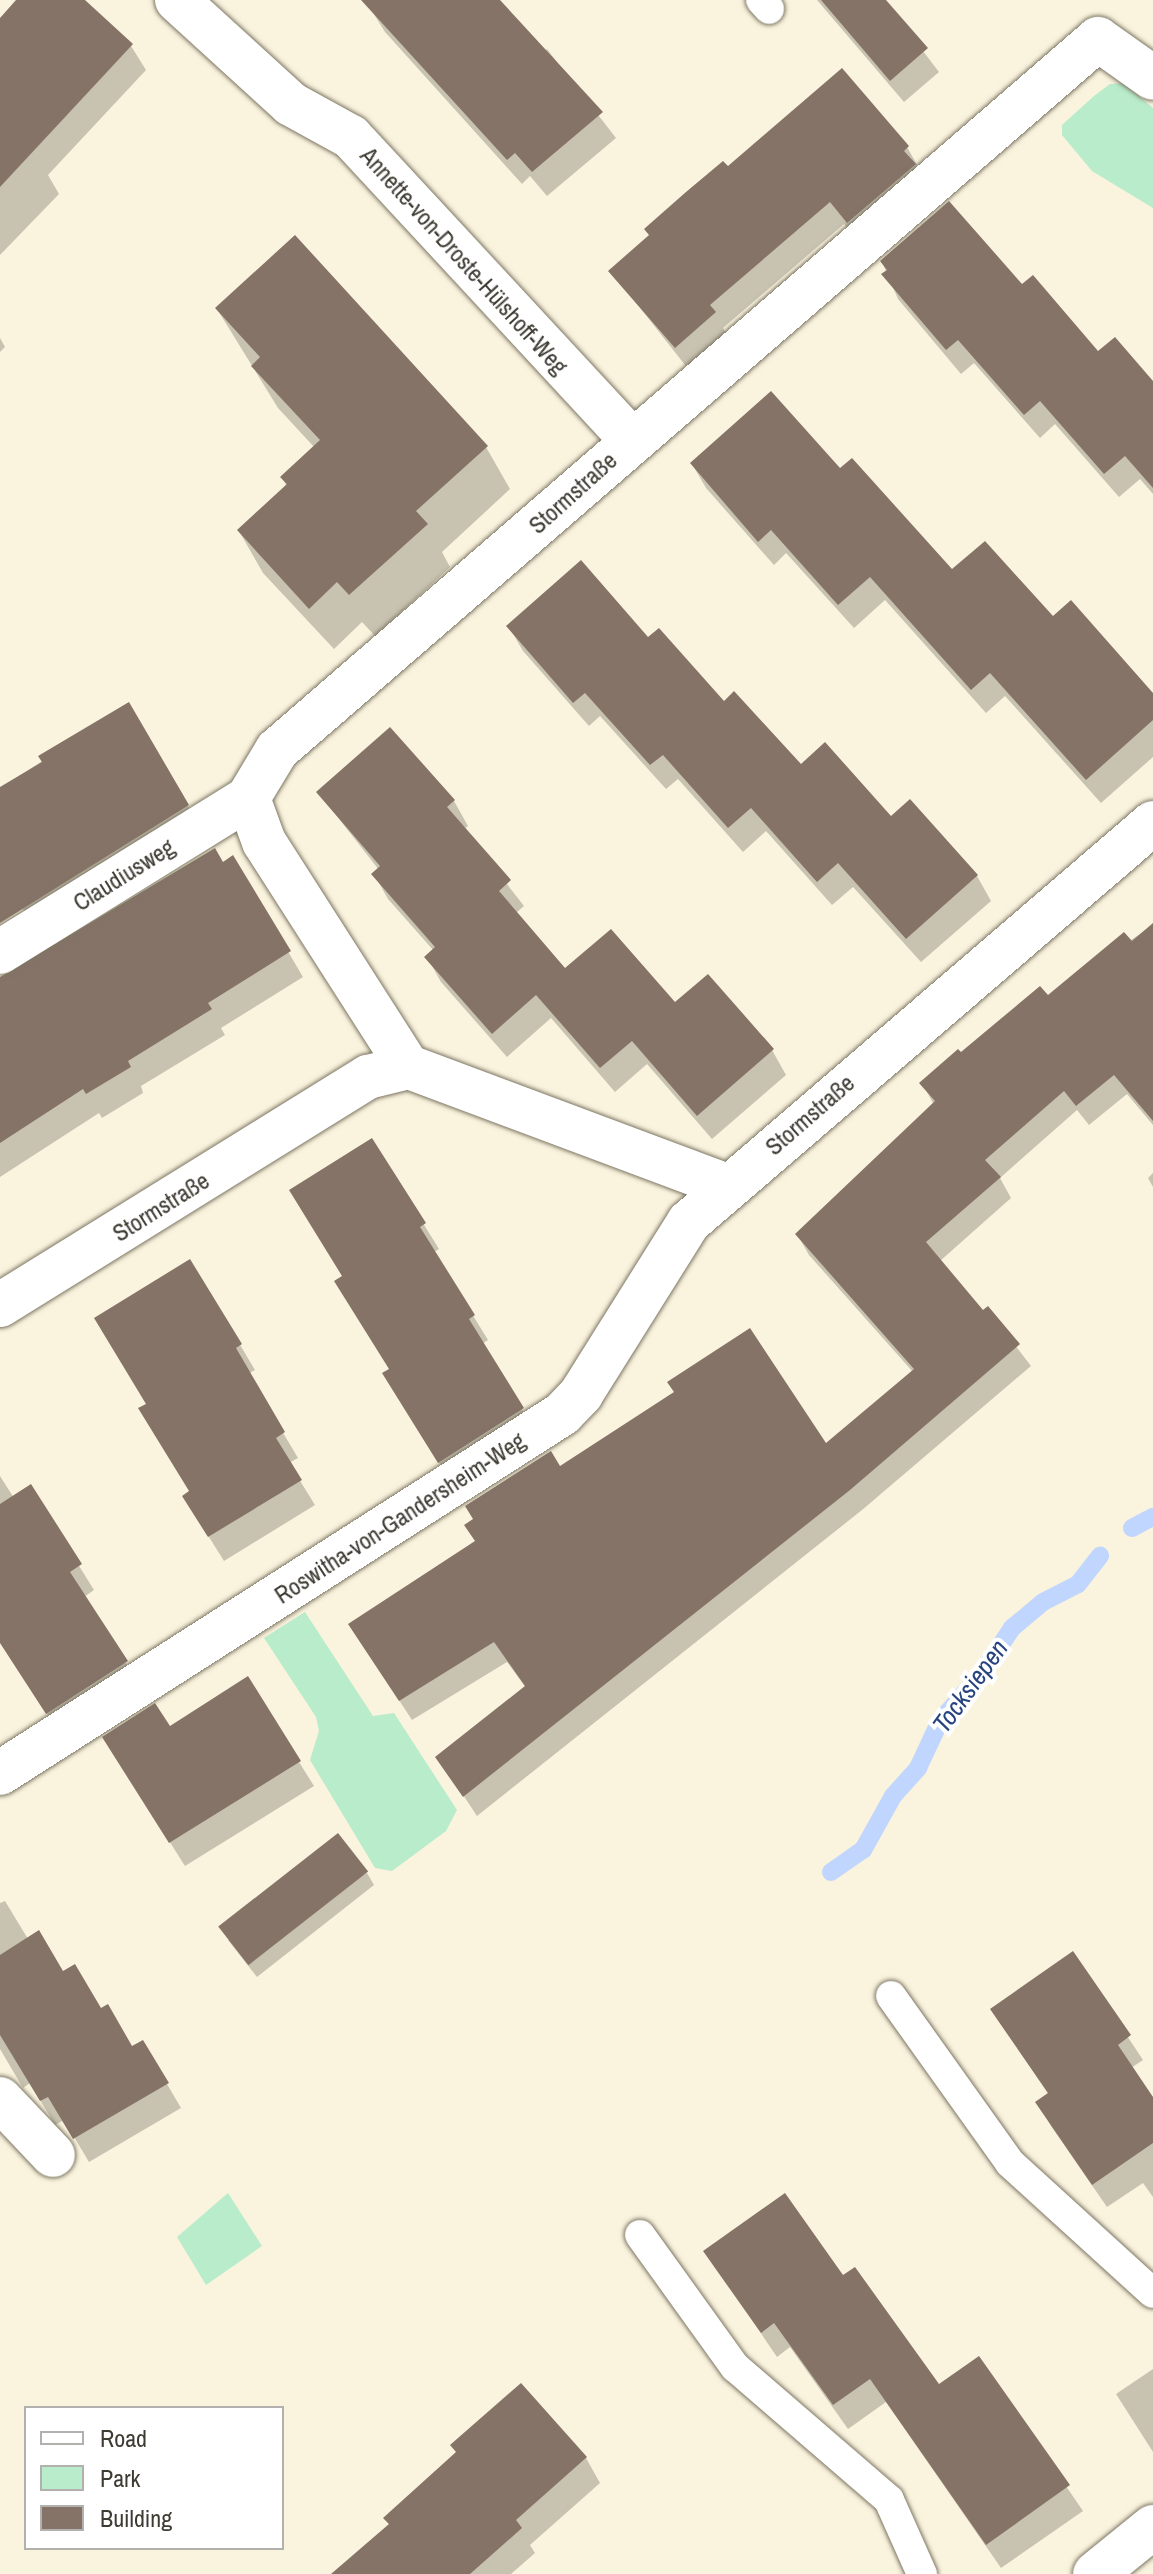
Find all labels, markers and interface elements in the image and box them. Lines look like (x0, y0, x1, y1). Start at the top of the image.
street label: Annette-von-Droste-Hülshoff-Weg (354, 141, 574, 381)
street label: Stormstraße (523, 446, 623, 540)
street label: Claudiusweg (68, 833, 180, 917)
street label: Stormstraße (760, 1069, 860, 1161)
street label: Stormstraße (107, 1166, 215, 1248)
street label: Roswitha-von-Gandersheim-Weg (269, 1426, 531, 1610)
water label: Tocksiepen (926, 1633, 1014, 1739)
legend (24, 2406, 284, 2550)
text: Road (100, 2422, 147, 2454)
text: Park (100, 2462, 140, 2494)
text: Building (100, 2502, 172, 2534)

